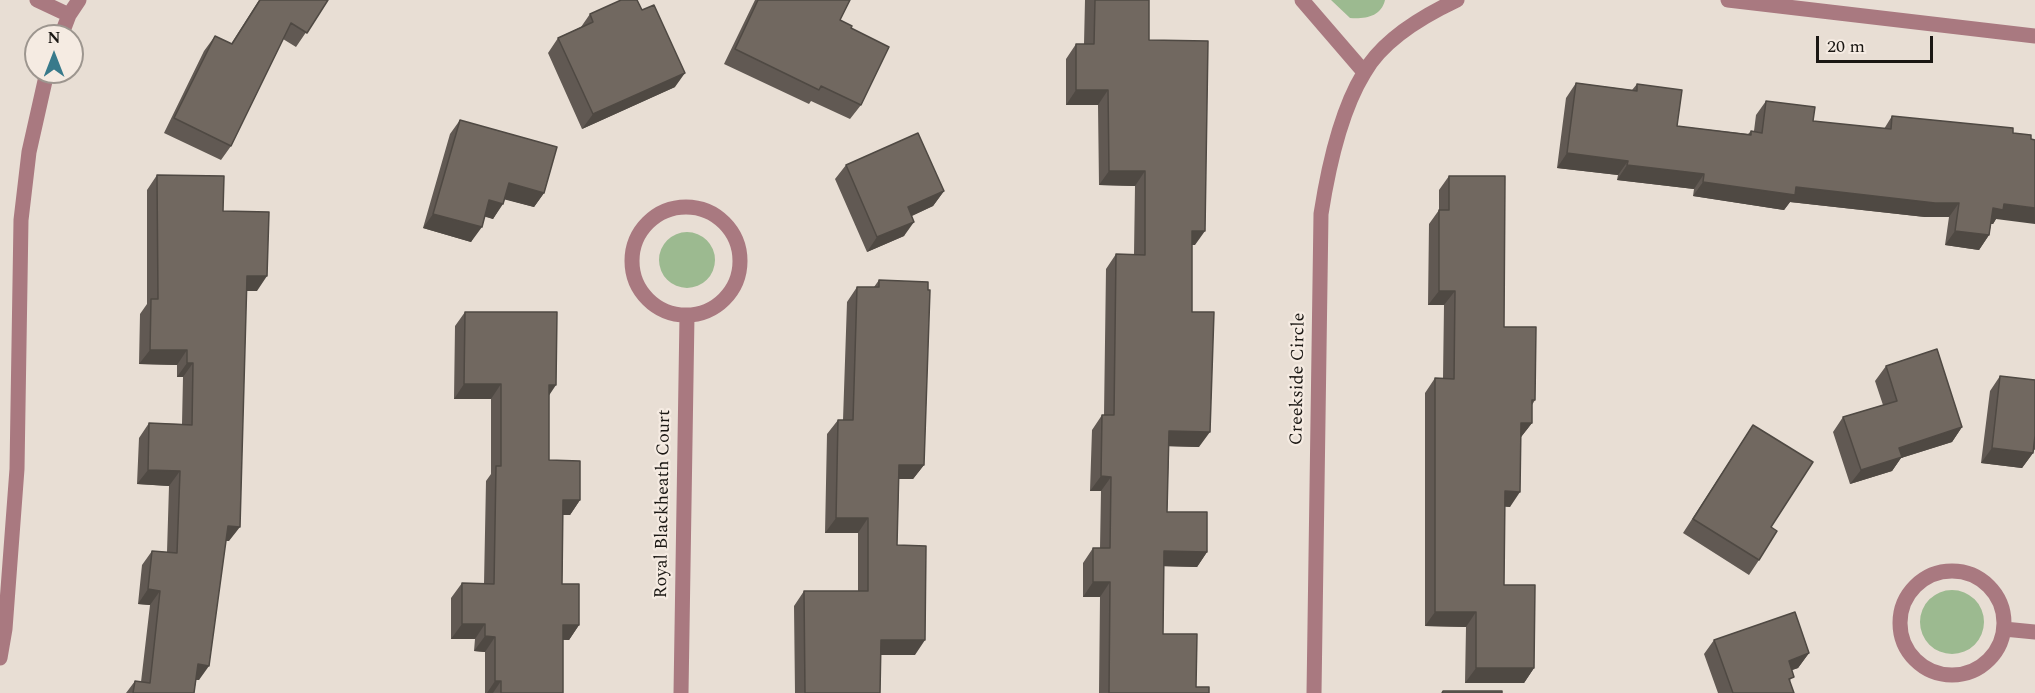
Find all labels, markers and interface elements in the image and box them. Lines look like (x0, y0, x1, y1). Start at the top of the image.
north arrow (24, 24, 84, 84)
scale bar (1819, 24, 1936, 62)
text: N (47, 26, 61, 50)
text: 20 m (1827, 33, 1865, 60)
street label: Creekside Circle (1287, 313, 1311, 445)
street label: Royal Blackheath Court (652, 409, 676, 599)

